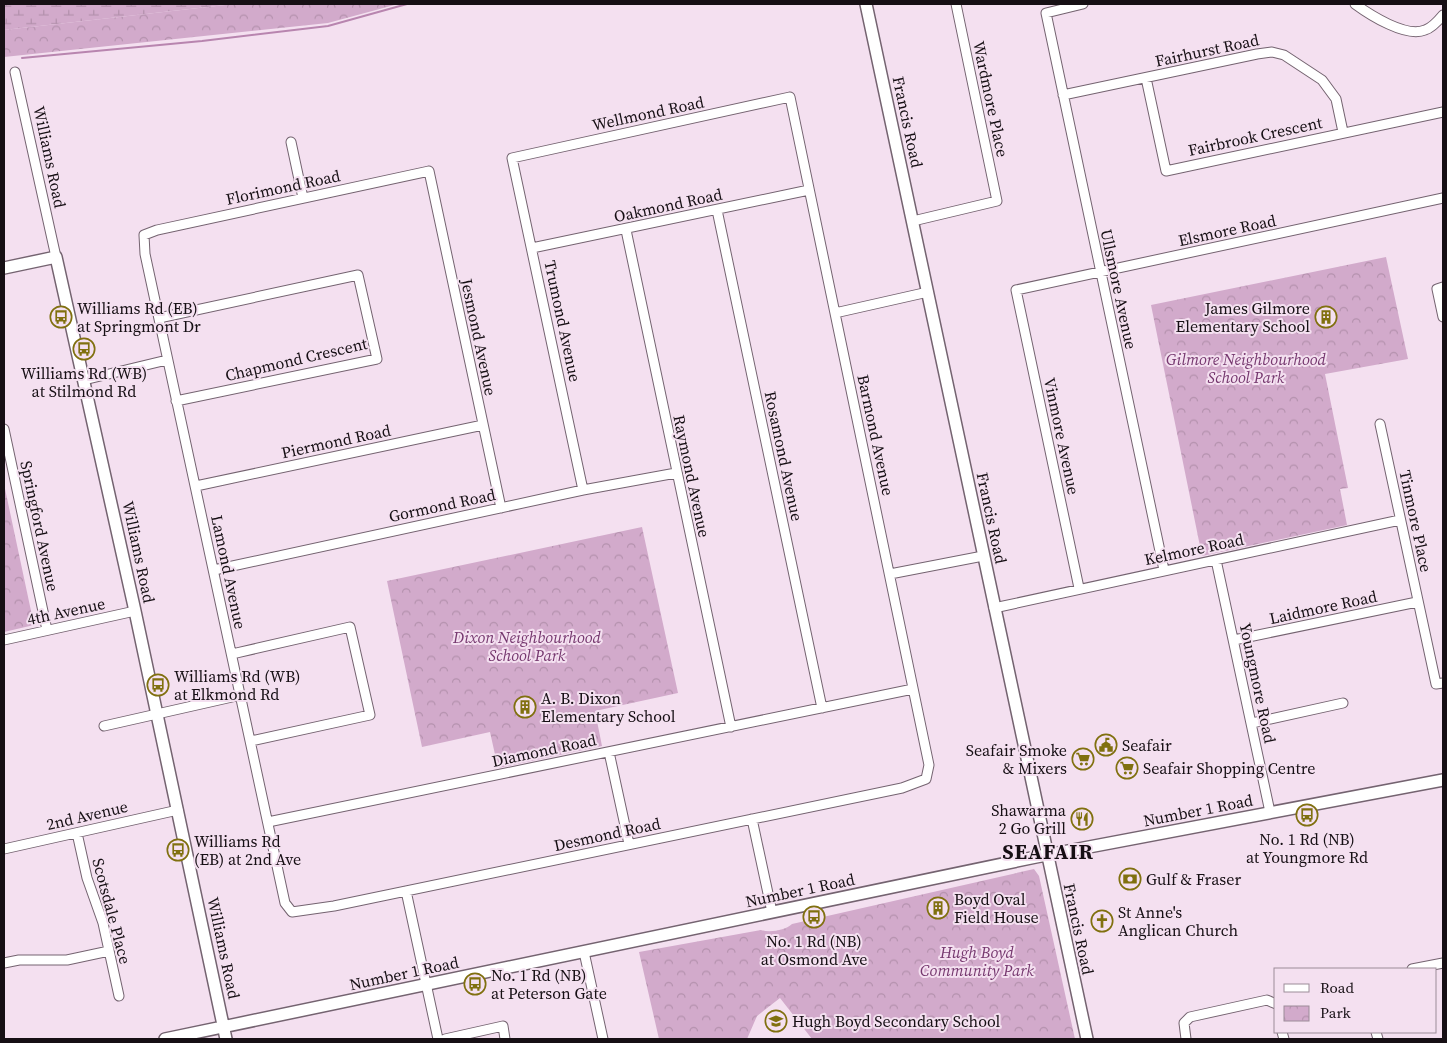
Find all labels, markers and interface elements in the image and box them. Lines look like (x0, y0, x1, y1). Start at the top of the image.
street label: Fairhurst Road (1153, 28, 1261, 72)
street label: Wardmore Place (968, 39, 1014, 159)
street label: Francis Road (888, 74, 928, 170)
street label: Wellmond Road (590, 90, 706, 136)
street label: Williams Road (28, 104, 72, 210)
street label: Fairbrook Crescent (1186, 111, 1325, 161)
street label: Florimond Road (224, 164, 342, 210)
street label: Oakmond Road (612, 183, 724, 227)
street label: Elsmore Road (1176, 209, 1278, 251)
street label: Ullsmore Avenue (1096, 227, 1142, 351)
street label: Trumond Avenue (539, 258, 587, 384)
street label: Jesmond Avenue (456, 276, 502, 397)
place label: Williams Rd (EB) at Springmont Dr (77, 297, 201, 337)
place label: James Gilmore Elementary School (1176, 297, 1310, 337)
bus stop icon: Williams Rd (EB) at Springmont Dr (49, 305, 73, 329)
building icon: James Gilmore Elementary School (1314, 305, 1338, 329)
street label: Chapmond Crescent (223, 332, 370, 386)
bus stop icon: Williams Rd (WB) at Stilmond Rd (72, 337, 96, 361)
park label: Gilmore Neighbourhood School Park (1166, 348, 1327, 388)
place label: Williams Rd (WB) at Stilmond Rd (21, 362, 147, 402)
street label: Barmond Avenue (852, 372, 900, 498)
street label: Vinmore Avenue (1039, 376, 1085, 496)
street label: Rosamond Avenue (759, 389, 809, 523)
street label: Raymond Avenue (668, 413, 716, 539)
street label: Piermond Road (279, 419, 393, 463)
street label: Springford Avenue (15, 459, 65, 593)
street label: Tinmore Place (1394, 468, 1438, 574)
street label: Francis Road (972, 470, 1012, 566)
street label: Gormond Road (387, 483, 497, 527)
street label: Williams Road (117, 499, 161, 605)
street label: Lamond Avenue (206, 513, 252, 631)
street label: Kelmore Road (1142, 528, 1246, 570)
street label: Laidmore Road (1267, 585, 1379, 629)
street label: 4th Avenue (25, 592, 107, 630)
street label: Youngmore Road (1234, 621, 1282, 745)
park label: Dixon Neighbourhood School Park (452, 626, 602, 666)
place label: Williams Rd (WB) at Elkmond Rd (174, 665, 300, 705)
bus stop icon: Williams Rd (WB) at Elkmond Rd (146, 673, 170, 697)
place label: A. B. Dixon Elementary School (541, 687, 676, 727)
building icon: A. B. Dixon Elementary School (513, 695, 537, 719)
street label: Diamond Road (490, 728, 598, 772)
public building icon: Seafair (1094, 733, 1118, 757)
place label: Seafair (1122, 734, 1172, 756)
place label: Seafair Smoke & Mixers (966, 739, 1067, 779)
supermarket icon: Seafair Smoke & Mixers (1071, 747, 1095, 771)
supermarket icon: Seafair Shopping Centre (1115, 756, 1139, 780)
place label: Seafair Shopping Centre (1143, 757, 1316, 779)
street label: Number 1 Road (1141, 789, 1255, 831)
street label: 2nd Avenue (44, 795, 130, 835)
place label: Shawarma 2 Go Grill (991, 799, 1067, 839)
bus stop icon: No. 1 Rd (NB) at Youngmore Rd (1295, 803, 1319, 827)
restaurant icon: Shawarma 2 Go Grill (1070, 807, 1094, 831)
street label: Desmond Road (552, 812, 662, 856)
place label: No. 1 Rd (NB) at Youngmore Rd (1246, 828, 1368, 868)
place label: Williams Rd (EB) at 2nd Ave (194, 830, 301, 870)
district label: SEAFAIR (1002, 837, 1094, 866)
bus stop icon: Williams Rd (EB) at 2nd Ave (166, 838, 190, 862)
street label: Scotsdale Place (87, 856, 137, 966)
bank icon: Gulf & Fraser (1118, 867, 1142, 891)
street label: Number 1 Road (743, 868, 857, 912)
place label: Gulf & Fraser (1146, 868, 1241, 890)
street label: Francis Road (1059, 881, 1099, 977)
place label: Boyd Oval Field House (954, 888, 1039, 928)
street label: Williams Road (202, 895, 246, 1001)
building icon: Boyd Oval Field House (926, 896, 950, 920)
place label: St Anne's Anglican Church (1118, 901, 1238, 941)
bus stop icon: No. 1 Rd (NB) at Osmond Ave (802, 905, 826, 929)
church icon: St Anne's Anglican Church (1090, 909, 1114, 933)
place label: No. 1 Rd (NB) at Osmond Ave (761, 930, 867, 970)
park label: Hugh Boyd Community Park (920, 941, 1034, 981)
street label: Number 1 Road (347, 951, 461, 995)
place label: No. 1 Rd (NB) at Peterson Gate (491, 964, 607, 1004)
legend (1274, 968, 1437, 1033)
bus stop icon: No. 1 Rd (NB) at Peterson Gate (463, 972, 487, 996)
text: Road (1320, 977, 1354, 998)
text: Park (1320, 1002, 1352, 1023)
school or university icon: Hugh Boyd Secondary School (764, 1009, 788, 1033)
place label: Hugh Boyd Secondary School (792, 1010, 1001, 1032)

